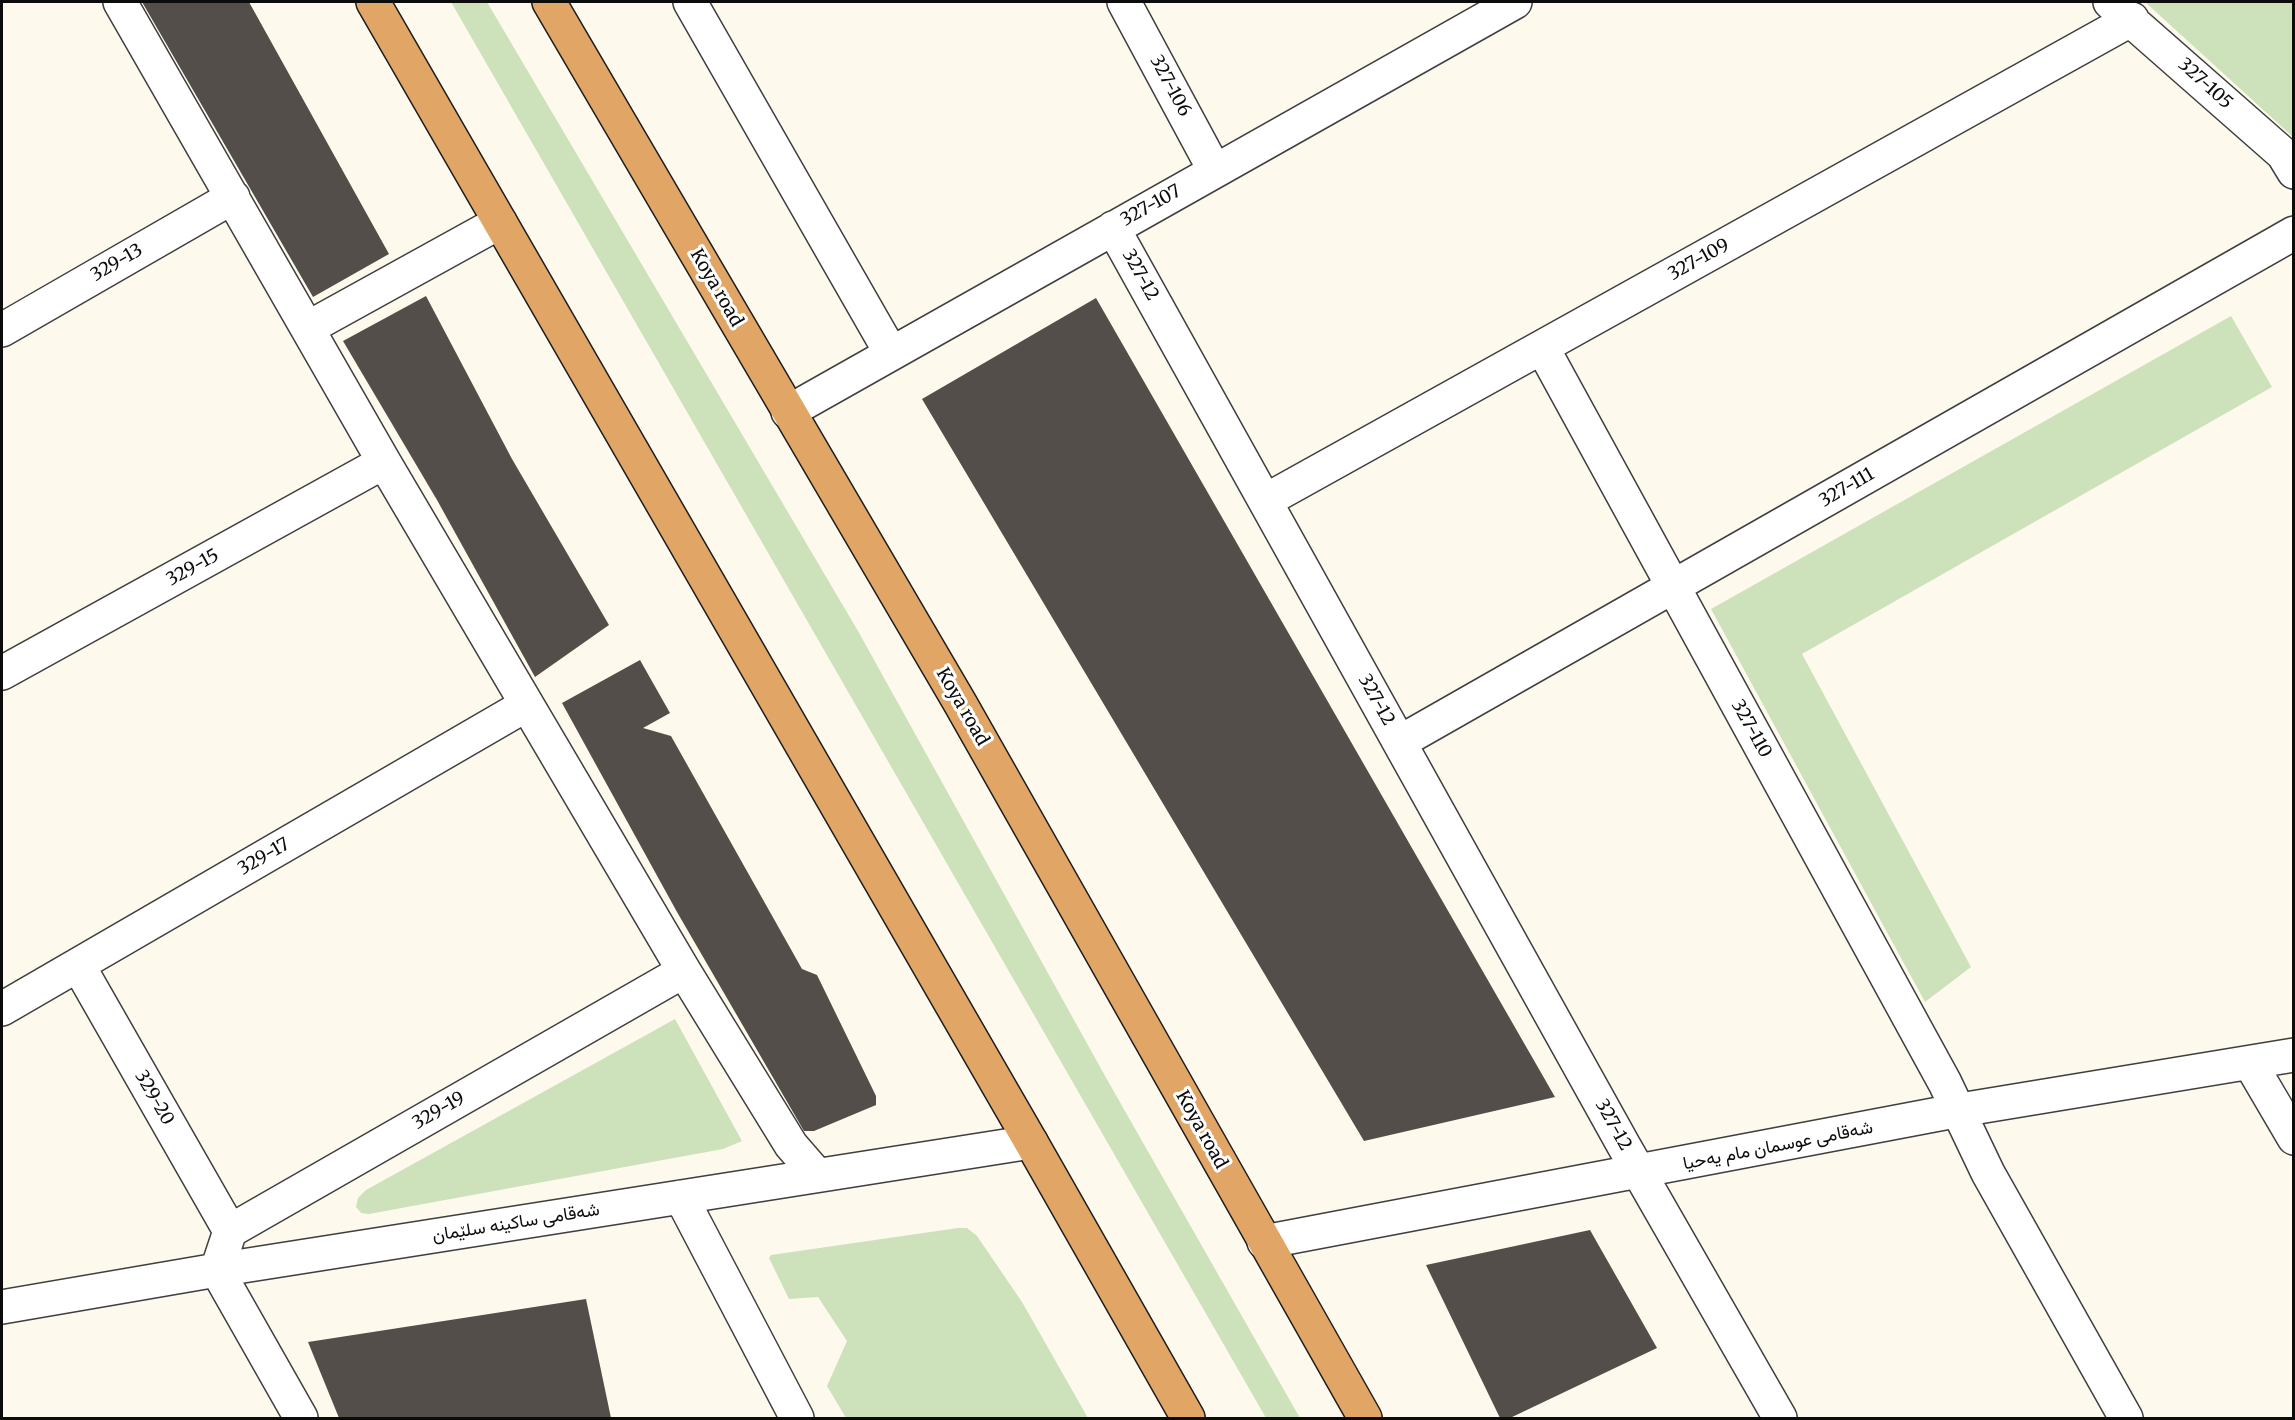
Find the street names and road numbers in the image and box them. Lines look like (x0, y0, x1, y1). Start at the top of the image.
street label: 327-106 (1145, 52, 1195, 120)
street label: 327-105 (2173, 54, 2237, 114)
street label: 327-107 (1117, 181, 1185, 231)
street label: 327-109 (1665, 234, 1733, 286)
street label: 329-13 (87, 240, 147, 286)
street label: Koya road (685, 245, 747, 331)
street label: 327-12 (1117, 246, 1163, 304)
street label: 327-111 (1816, 464, 1878, 512)
street label: 329-15 (163, 545, 223, 591)
street label: Koya road (931, 664, 993, 750)
street label: 327-12 (1353, 671, 1399, 729)
street label: 327-110 (1726, 696, 1776, 762)
street label: 329-17 (235, 834, 293, 880)
street label: 329-20 (130, 1067, 178, 1129)
street label: Koya road (1171, 1087, 1231, 1173)
street label: 329-19 (409, 1088, 469, 1134)
street label: 327-12 (1590, 1096, 1636, 1154)
street label: شەقامی عوسمان مام یەحیا (1681, 1117, 1875, 1175)
street label: شەقامی ساکینە سلێمان (431, 1199, 601, 1247)

